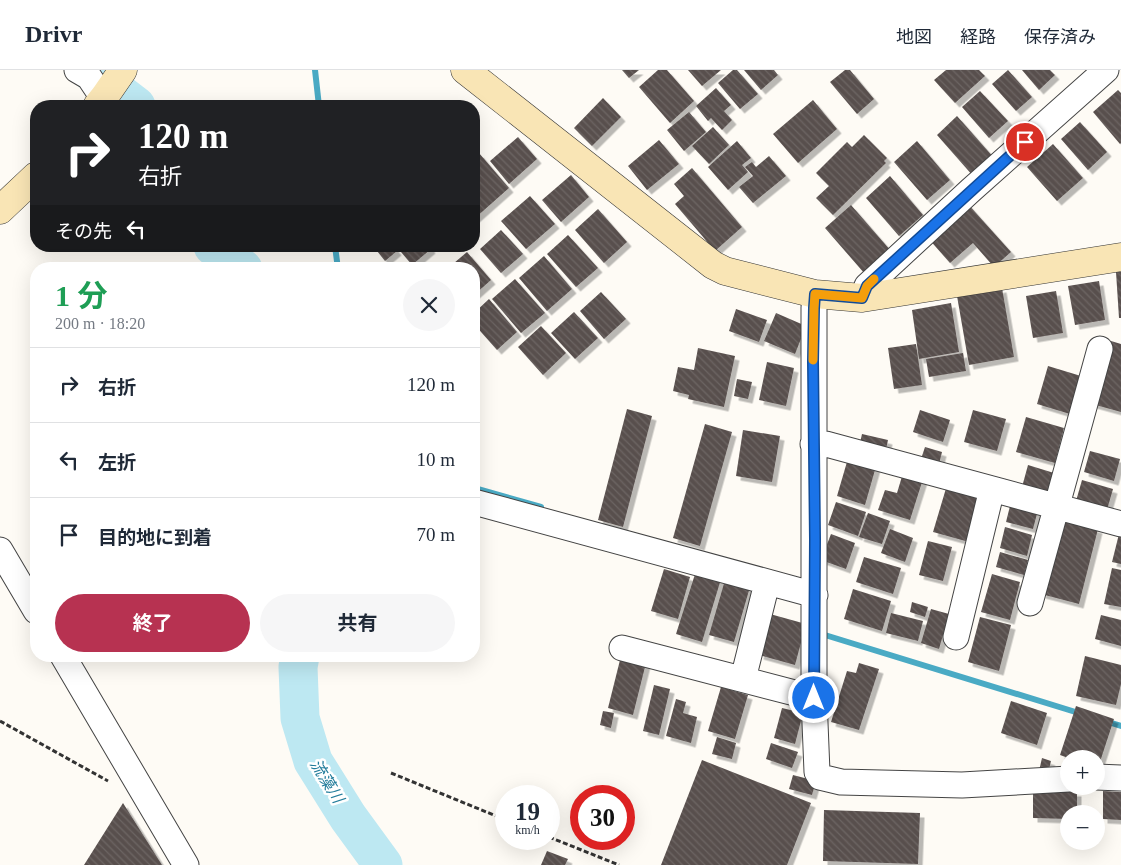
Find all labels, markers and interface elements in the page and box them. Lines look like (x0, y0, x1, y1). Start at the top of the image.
text: Drivr (25, 21, 82, 47)
text: 地図 (896, 27, 932, 47)
text: 経路 (960, 27, 996, 47)
text: 保存済み (1024, 27, 1096, 47)
text: 120 m (138, 117, 228, 156)
icon: right (55, 120, 120, 185)
pin (1004, 121, 1046, 163)
icon: arrive (1011, 128, 1039, 156)
text: 右折 (138, 164, 182, 189)
icon: left (122, 215, 150, 243)
text: その先 (55, 221, 112, 242)
text: 1 分 (55, 279, 108, 312)
button: close (403, 279, 455, 331)
text: 200 m · 18:20 (55, 315, 145, 332)
icon: right (55, 371, 83, 399)
text: 120 m (407, 374, 455, 395)
text: 右折 (98, 377, 136, 398)
icon: left (55, 446, 83, 474)
text: 10 m (416, 449, 455, 470)
text: 左折 (98, 452, 136, 473)
icon: arrive (55, 521, 83, 549)
text: 70 m (416, 524, 455, 545)
text: 目的地に到着 (98, 527, 212, 548)
button: 終了 (55, 594, 250, 652)
button: 共有 (260, 594, 455, 652)
position arrow (787, 671, 839, 723)
map controls (1060, 750, 1105, 850)
button: + (1060, 750, 1105, 795)
water label: 流藻川 (307, 756, 348, 808)
speed limit sign: 30 (570, 785, 635, 850)
text: 19 (515, 798, 540, 825)
button: − (1060, 805, 1105, 850)
text: km/h (515, 823, 540, 837)

